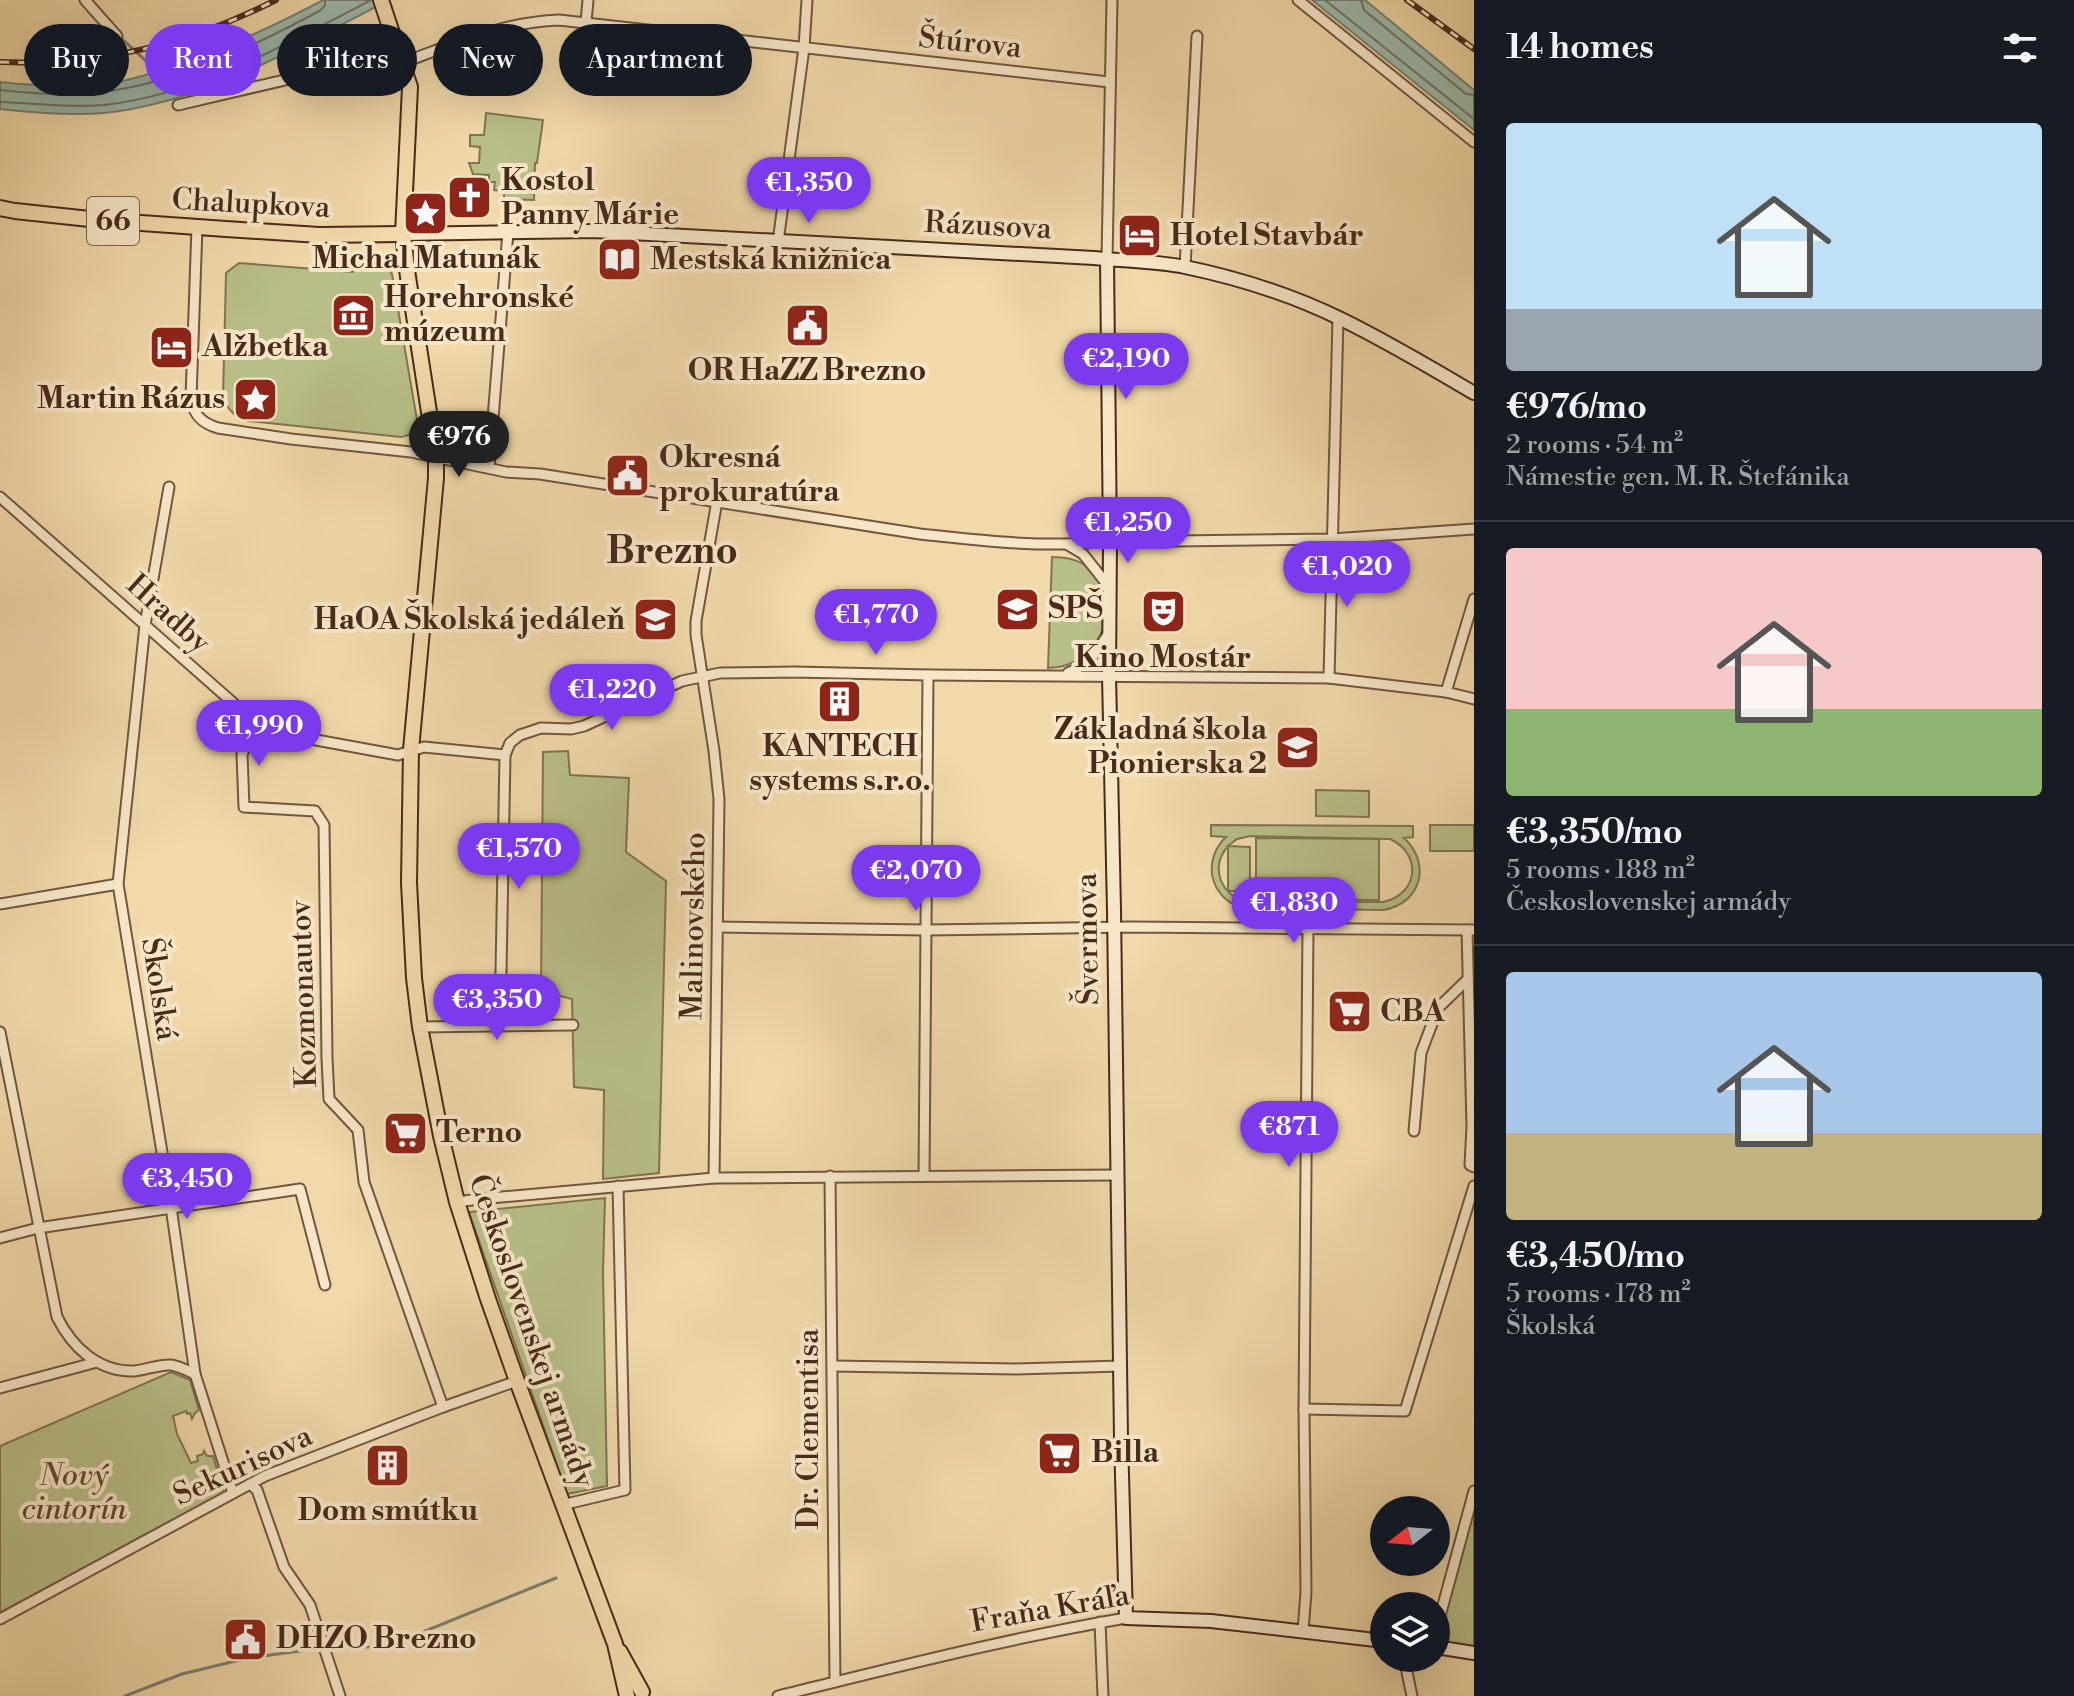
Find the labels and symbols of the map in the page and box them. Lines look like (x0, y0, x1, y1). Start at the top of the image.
street label: Štúrova (916, 17, 1025, 67)
pin: €1,350 (744, 157, 874, 225)
place label: Kostol Panny Márie (501, 162, 679, 234)
church icon: Kostol Panny Márie (446, 174, 494, 222)
street label: Chalupkova (171, 181, 332, 227)
place icon: Michal Matunák (402, 189, 450, 237)
road number: 66 (87, 197, 139, 245)
street label: Rázusova (923, 204, 1053, 248)
hotel icon: Hotel Stavbár (1115, 212, 1163, 260)
place label: Hotel Stavbár (1170, 217, 1364, 255)
library icon: Mestská knižnica (595, 236, 643, 284)
place label: Michal Matunák (312, 240, 541, 278)
place label: Mestská knižnica (650, 241, 892, 279)
place label: Horehronské múzeum (384, 279, 574, 351)
museum icon: Horehronské múzeum (329, 291, 377, 339)
public building icon: OR HaZZ Brezno (783, 301, 831, 349)
hotel icon: Alžbetka (147, 323, 195, 371)
place label: Alžbetka (201, 328, 329, 366)
pin: €2,190 (1061, 333, 1191, 401)
place label: OR HaZZ Brezno (688, 352, 926, 390)
place icon: Martin Rázus (232, 375, 280, 423)
place label: Martin Rázus (37, 380, 225, 418)
pin: €976 (412, 411, 506, 479)
place label: Okresná prokuratúra (659, 439, 840, 511)
public building icon: Okresná prokuratúra (604, 451, 652, 499)
pin: €1,250 (1063, 497, 1193, 565)
district label: Brezno (606, 528, 738, 575)
pin: €1,020 (1282, 541, 1412, 609)
street label: Hradby (118, 566, 218, 662)
school or university icon: SPŠ (993, 585, 1041, 633)
place label: SPŠ (1048, 588, 1103, 628)
theatre icon: Kino Mostár (1139, 588, 1187, 636)
pin: €1,770 (811, 589, 941, 657)
school or university icon: HaOA Školská jedáleň (632, 596, 680, 644)
place label: HaOA Školská jedáleň (314, 599, 626, 639)
place label: Kino Mostár (1075, 639, 1251, 677)
pin: €1,220 (547, 664, 677, 732)
building icon: KANTECH systems s.r.o. (816, 677, 864, 725)
pin: €1,990 (194, 700, 324, 768)
place label: Základná škola Pionierska 2 (1054, 711, 1268, 783)
school or university icon: Základná škola Pionierska 2 (1274, 723, 1322, 771)
place label: KANTECH systems s.r.o. (749, 728, 931, 800)
pin: €1,570 (454, 823, 584, 891)
street label: Malinovského (673, 832, 715, 1020)
pin: €2,070 (851, 845, 981, 913)
street label: Švermova (1066, 872, 1108, 1006)
pin: €1,830 (1229, 877, 1359, 945)
street label: Kozmonautov (282, 899, 326, 1088)
street label: Školská (132, 935, 188, 1044)
pin: €3,350 (432, 974, 562, 1042)
supermarket icon: CBA (1325, 988, 1373, 1036)
place label: CBA (1380, 993, 1445, 1031)
pin: €871 (1242, 1101, 1336, 1169)
supermarket icon: Terno (381, 1109, 429, 1157)
place label: Terno (436, 1114, 522, 1152)
pin: €3,450 (122, 1153, 252, 1221)
street label: Československej armády (460, 1169, 605, 1493)
street label: Dr. Clementisa (790, 1328, 828, 1529)
street label: Sekurisova (167, 1417, 319, 1515)
supermarket icon: Billa (1036, 1429, 1084, 1477)
place label: Billa (1091, 1434, 1160, 1472)
building icon: Dom smútku (364, 1441, 412, 1489)
park label: Nový cintorín (21, 1457, 127, 1529)
place label: Dom smútku (298, 1492, 479, 1530)
north arrow (1370, 1496, 1450, 1576)
street label: Fraňa Kráľa (968, 1576, 1133, 1642)
public building icon: DHZO Brezno (221, 1615, 269, 1663)
place label: DHZO Brezno (276, 1620, 477, 1658)

